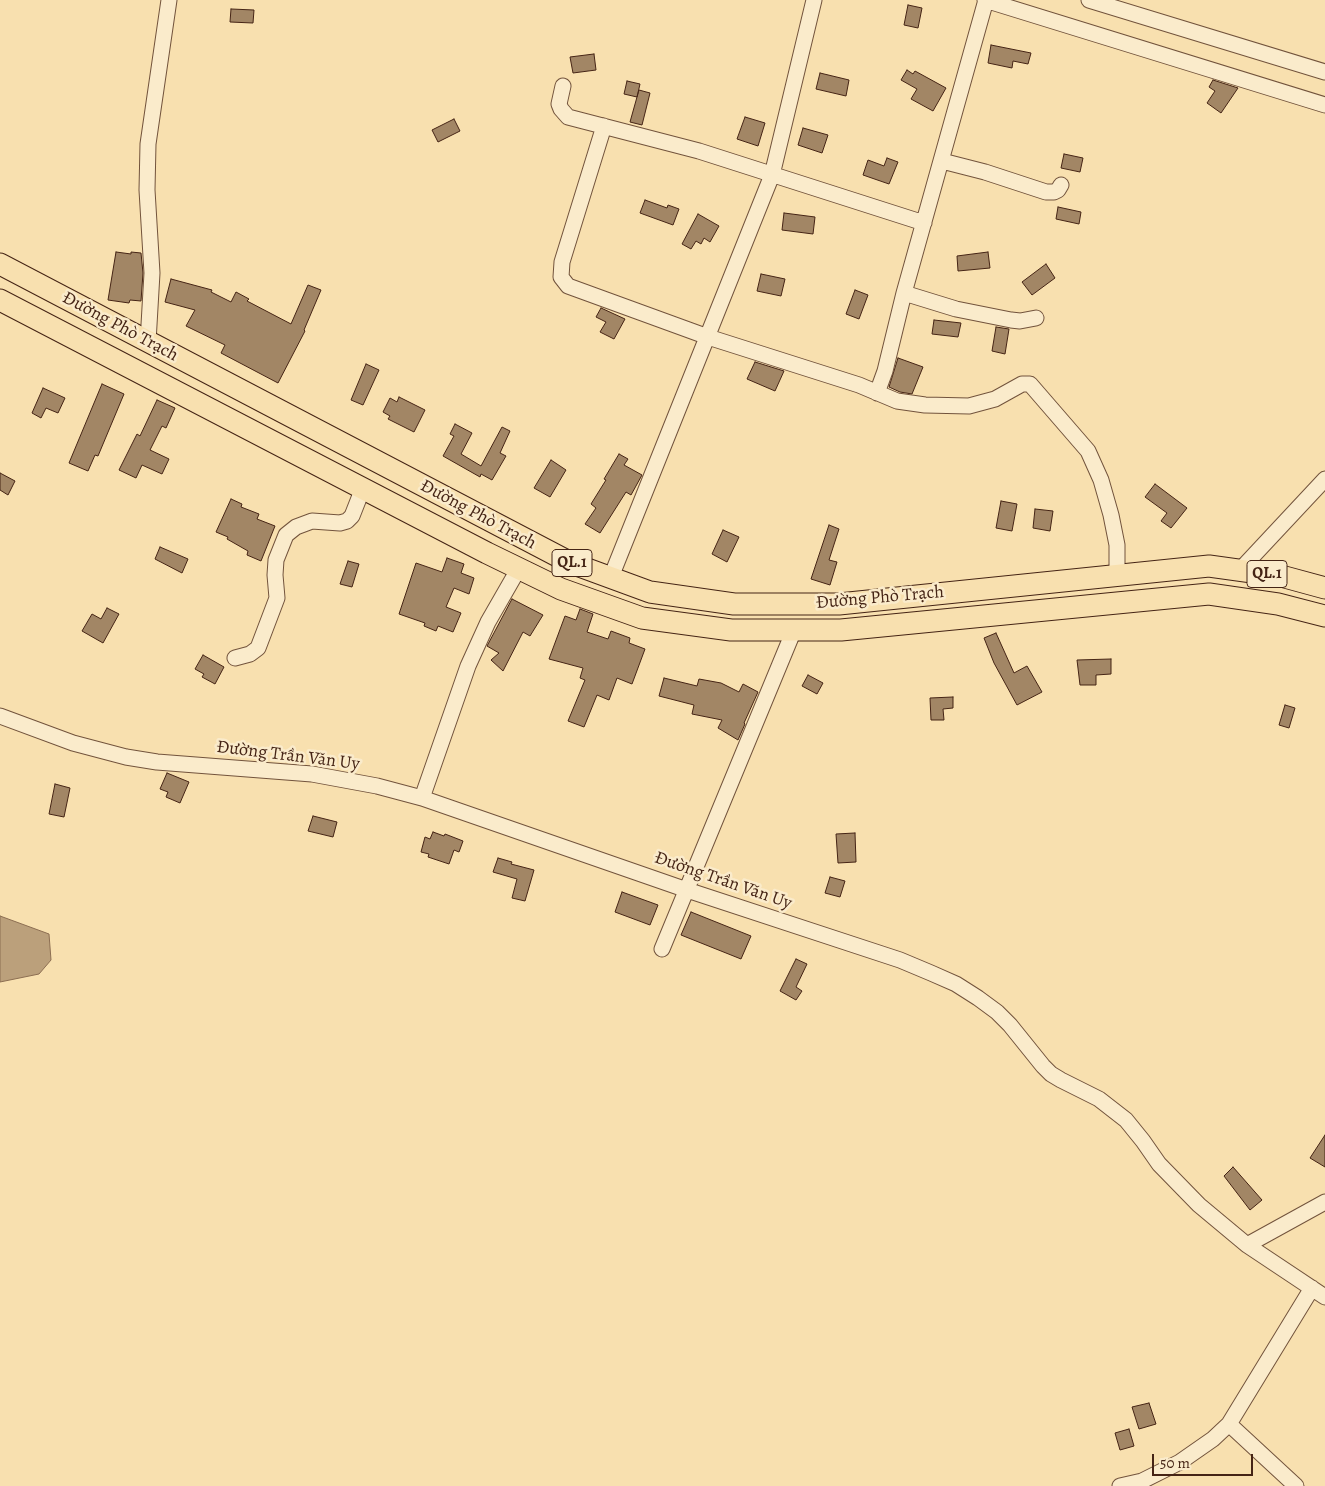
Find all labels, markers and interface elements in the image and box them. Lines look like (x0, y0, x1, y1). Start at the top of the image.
street label: Đường Phò Trạch (58, 287, 182, 367)
street label: Đường Phò Trạch (416, 475, 540, 555)
road number: QL.1 (552, 550, 592, 576)
road number: QL.1 (1247, 560, 1287, 588)
street label: Đường Phò Trạch (815, 582, 945, 614)
street label: Đường Trần Văn Uy (215, 737, 361, 775)
street label: Đường Trần Văn Uy (651, 847, 795, 915)
scale bar (1155, 1444, 1256, 1476)
text: 50 m (1160, 1453, 1190, 1473)

